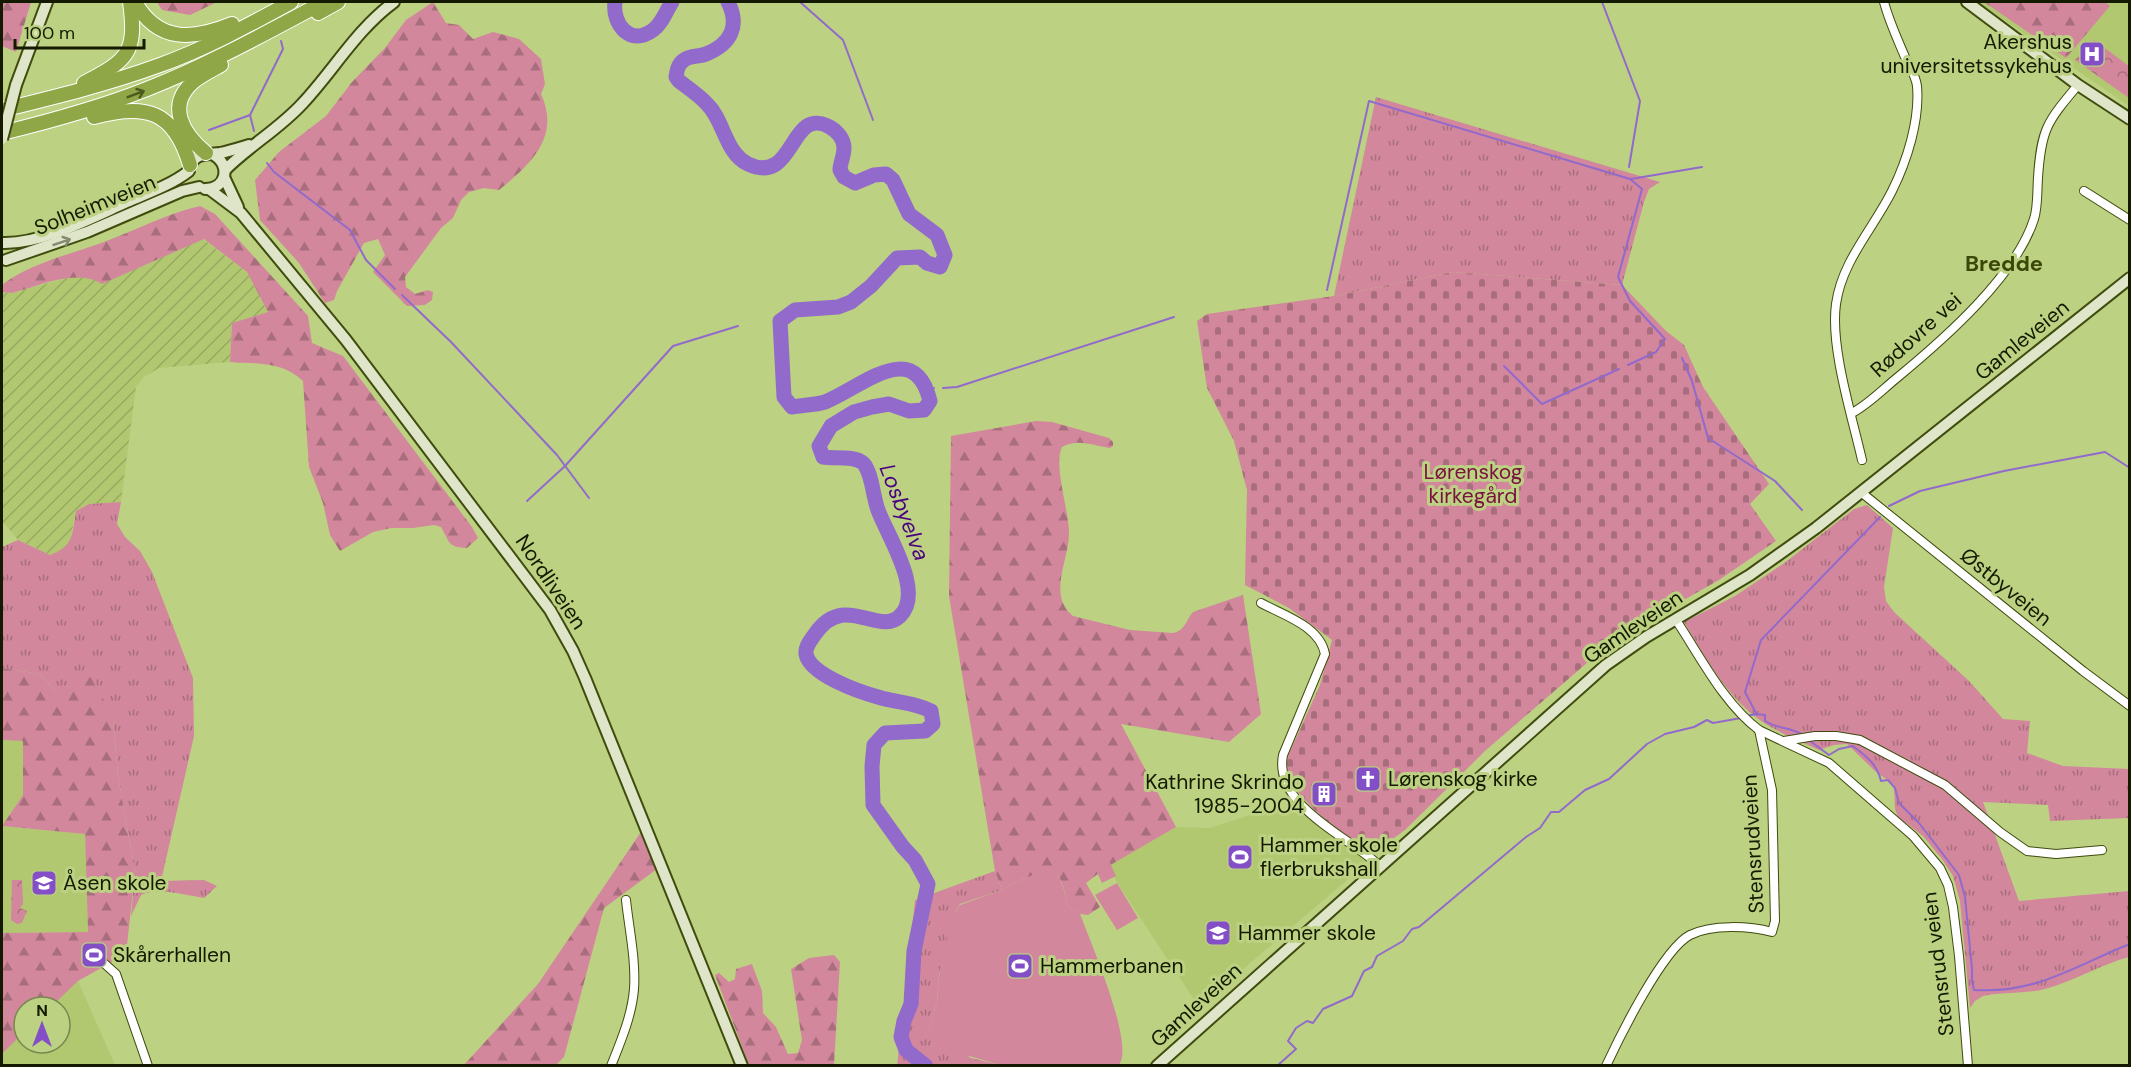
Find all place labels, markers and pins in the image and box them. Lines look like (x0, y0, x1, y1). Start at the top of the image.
place label: Akershus universitetssykehus (1881, 28, 2072, 80)
hospital icon: Akershus universitetssykehus (2077, 39, 2107, 69)
church icon: Lørenskog kirke (1353, 764, 1383, 794)
place label: Lørenskog kirke (1388, 765, 1538, 793)
place label: Kathrine Skrindo 1985-2004 (1145, 768, 1304, 820)
building icon: Kathrine Skrindo 1985-2004 (1309, 779, 1339, 809)
place label: Hammer skole flerbrukshall (1260, 831, 1398, 883)
sports icon: Hammer skole flerbrukshall (1225, 842, 1255, 872)
school or university icon: Åsen skole (29, 868, 59, 898)
place label: Åsen skole (63, 869, 167, 897)
school or university icon: Hammer skole (1203, 918, 1233, 948)
place label: Hammer skole (1238, 919, 1376, 947)
sports icon: Skårerhallen (79, 940, 109, 970)
place label: Skårerhallen (113, 941, 231, 969)
sports icon: Hammerbanen (1005, 951, 1035, 981)
place label: Hammerbanen (1040, 952, 1183, 980)

